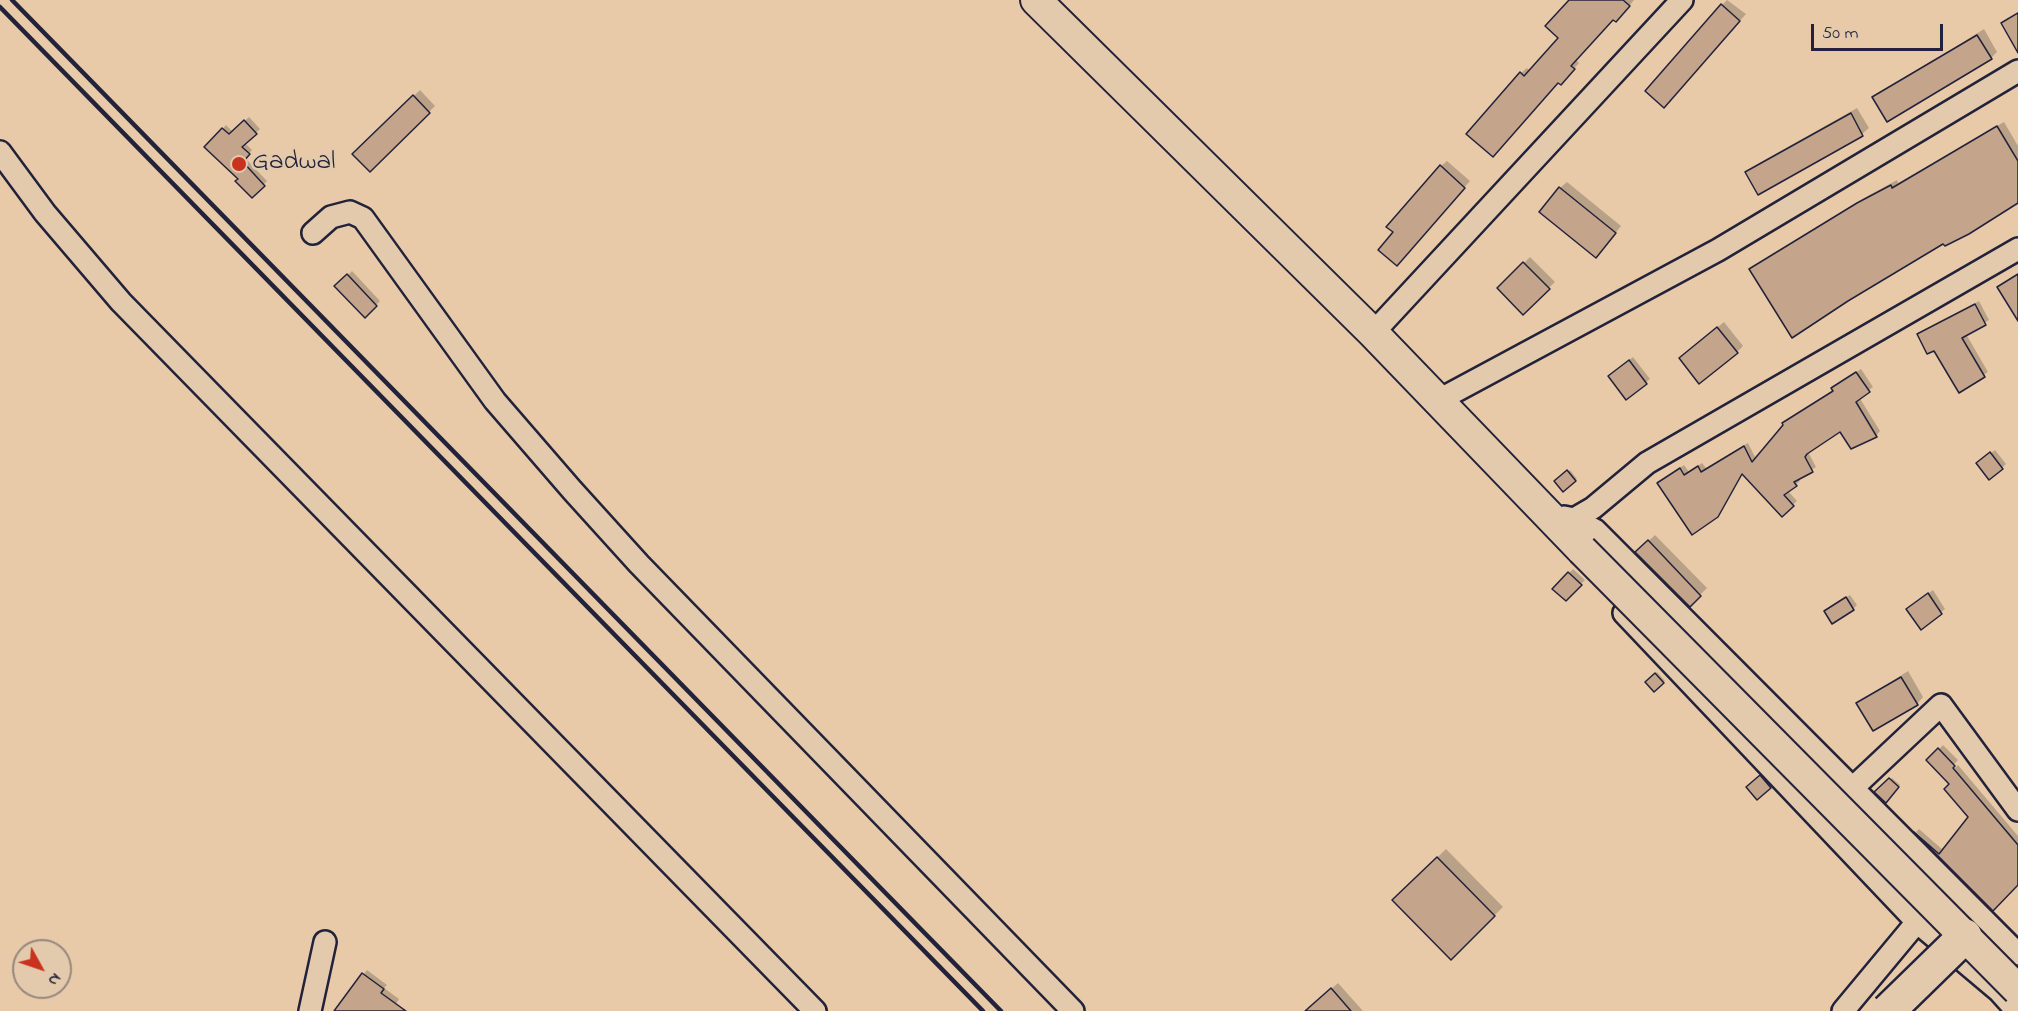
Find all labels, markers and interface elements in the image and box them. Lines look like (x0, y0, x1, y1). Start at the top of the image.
scale bar (1814, 12, 1946, 50)
text: 50 m (1822, 21, 1859, 47)
place label: Gadwal (252, 148, 336, 180)
marker: Gadwal (230, 155, 248, 173)
north arrow (12, 939, 72, 999)
text: N (42, 967, 67, 991)

